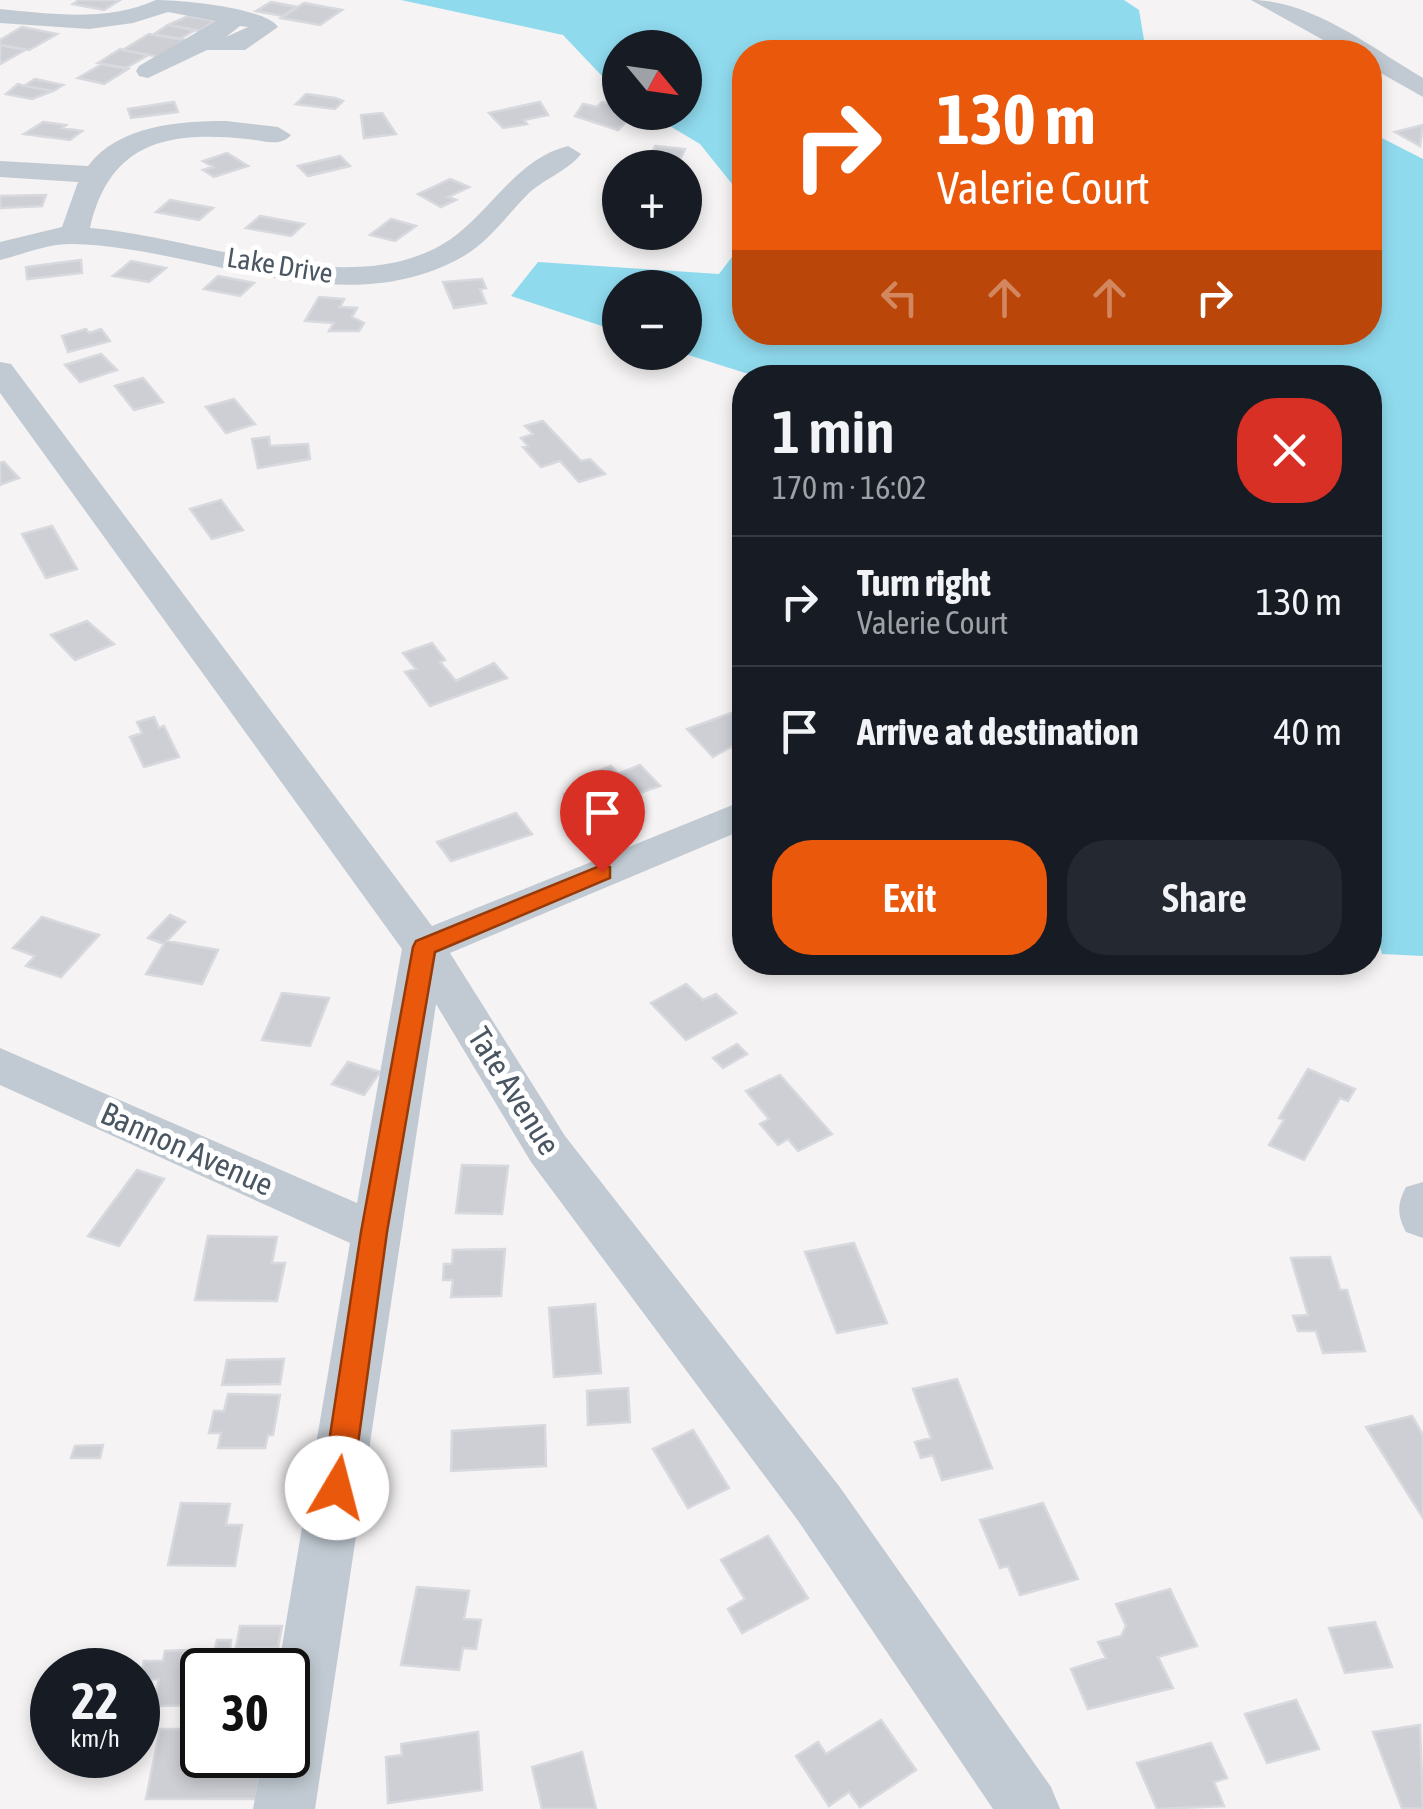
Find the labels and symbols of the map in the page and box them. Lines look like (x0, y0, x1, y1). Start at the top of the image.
north arrow (602, 30, 702, 130)
street label: Lake Drive (225, 241, 335, 289)
pin (560, 770, 645, 873)
street label: Tate Avenue (461, 1020, 568, 1161)
street label: Bannon Avenue (95, 1094, 279, 1203)
position arrow (285, 1436, 389, 1540)
speed limit sign: 30 (180, 1648, 310, 1778)

